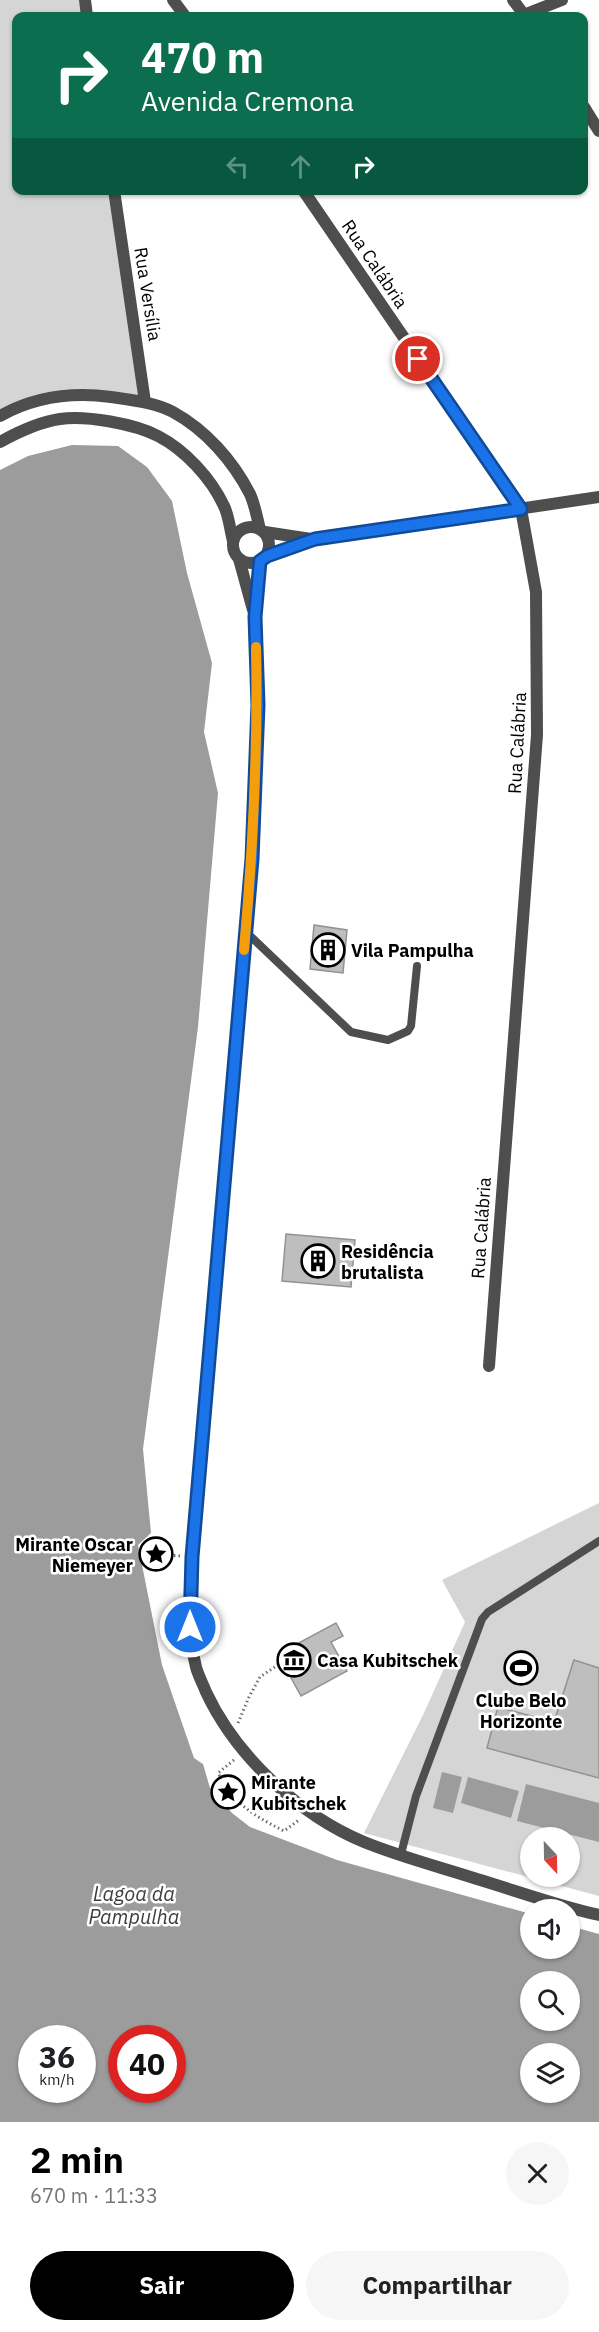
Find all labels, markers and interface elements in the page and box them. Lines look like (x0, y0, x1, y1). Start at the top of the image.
text: 470 m (141, 30, 264, 85)
icon: right (42, 36, 120, 114)
text: Avenida Cremona (141, 83, 354, 118)
icon: left (221, 150, 254, 183)
icon: ahead (284, 150, 317, 183)
icon: right (347, 150, 380, 183)
street label: Rua Calábria (337, 215, 413, 313)
street label: Rua Versília (129, 245, 167, 343)
pin (392, 333, 443, 384)
icon: arrive (401, 342, 434, 375)
street label: Rua Calábria (503, 691, 531, 795)
building icon: Vila Pampulha (310, 932, 346, 968)
place label: Vila Pampulha (351, 939, 474, 962)
street label: Rua Calábria (466, 1176, 496, 1280)
place label: Residência brutalista (341, 1240, 434, 1284)
building icon: Residência brutalista (300, 1243, 336, 1279)
place label: Mirante Oscar Niemeyer (15, 1533, 133, 1577)
place icon: Mirante Oscar Niemeyer (138, 1536, 174, 1572)
position arrow (158, 1595, 222, 1659)
museum icon: Casa Kubitschek (276, 1642, 312, 1678)
place label: Casa Kubitschek (317, 1649, 459, 1672)
sports icon: Clube Belo Horizonte (503, 1650, 539, 1686)
place label: Clube Belo Horizonte (476, 1689, 566, 1733)
place label: Mirante Kubitschek (251, 1771, 347, 1815)
place icon: Mirante Kubitschek (210, 1774, 246, 1810)
north arrow (520, 1827, 580, 1887)
map controls (520, 1827, 580, 2103)
water label: Lagoa da Pampulha (89, 1880, 180, 1930)
button: sound (520, 1899, 580, 1959)
button: search (520, 1971, 580, 2031)
speed limit sign: 40 (108, 2025, 186, 2103)
text: 36 (39, 2037, 75, 2076)
button: layers (520, 2043, 580, 2103)
text: km/h (39, 2070, 75, 2089)
text: 2 min (30, 2136, 124, 2183)
button: close (506, 2142, 569, 2205)
text: 670 m · 11:33 (30, 2182, 158, 2209)
button: Sair (30, 2251, 294, 2320)
button: Compartilhar (306, 2251, 569, 2320)

